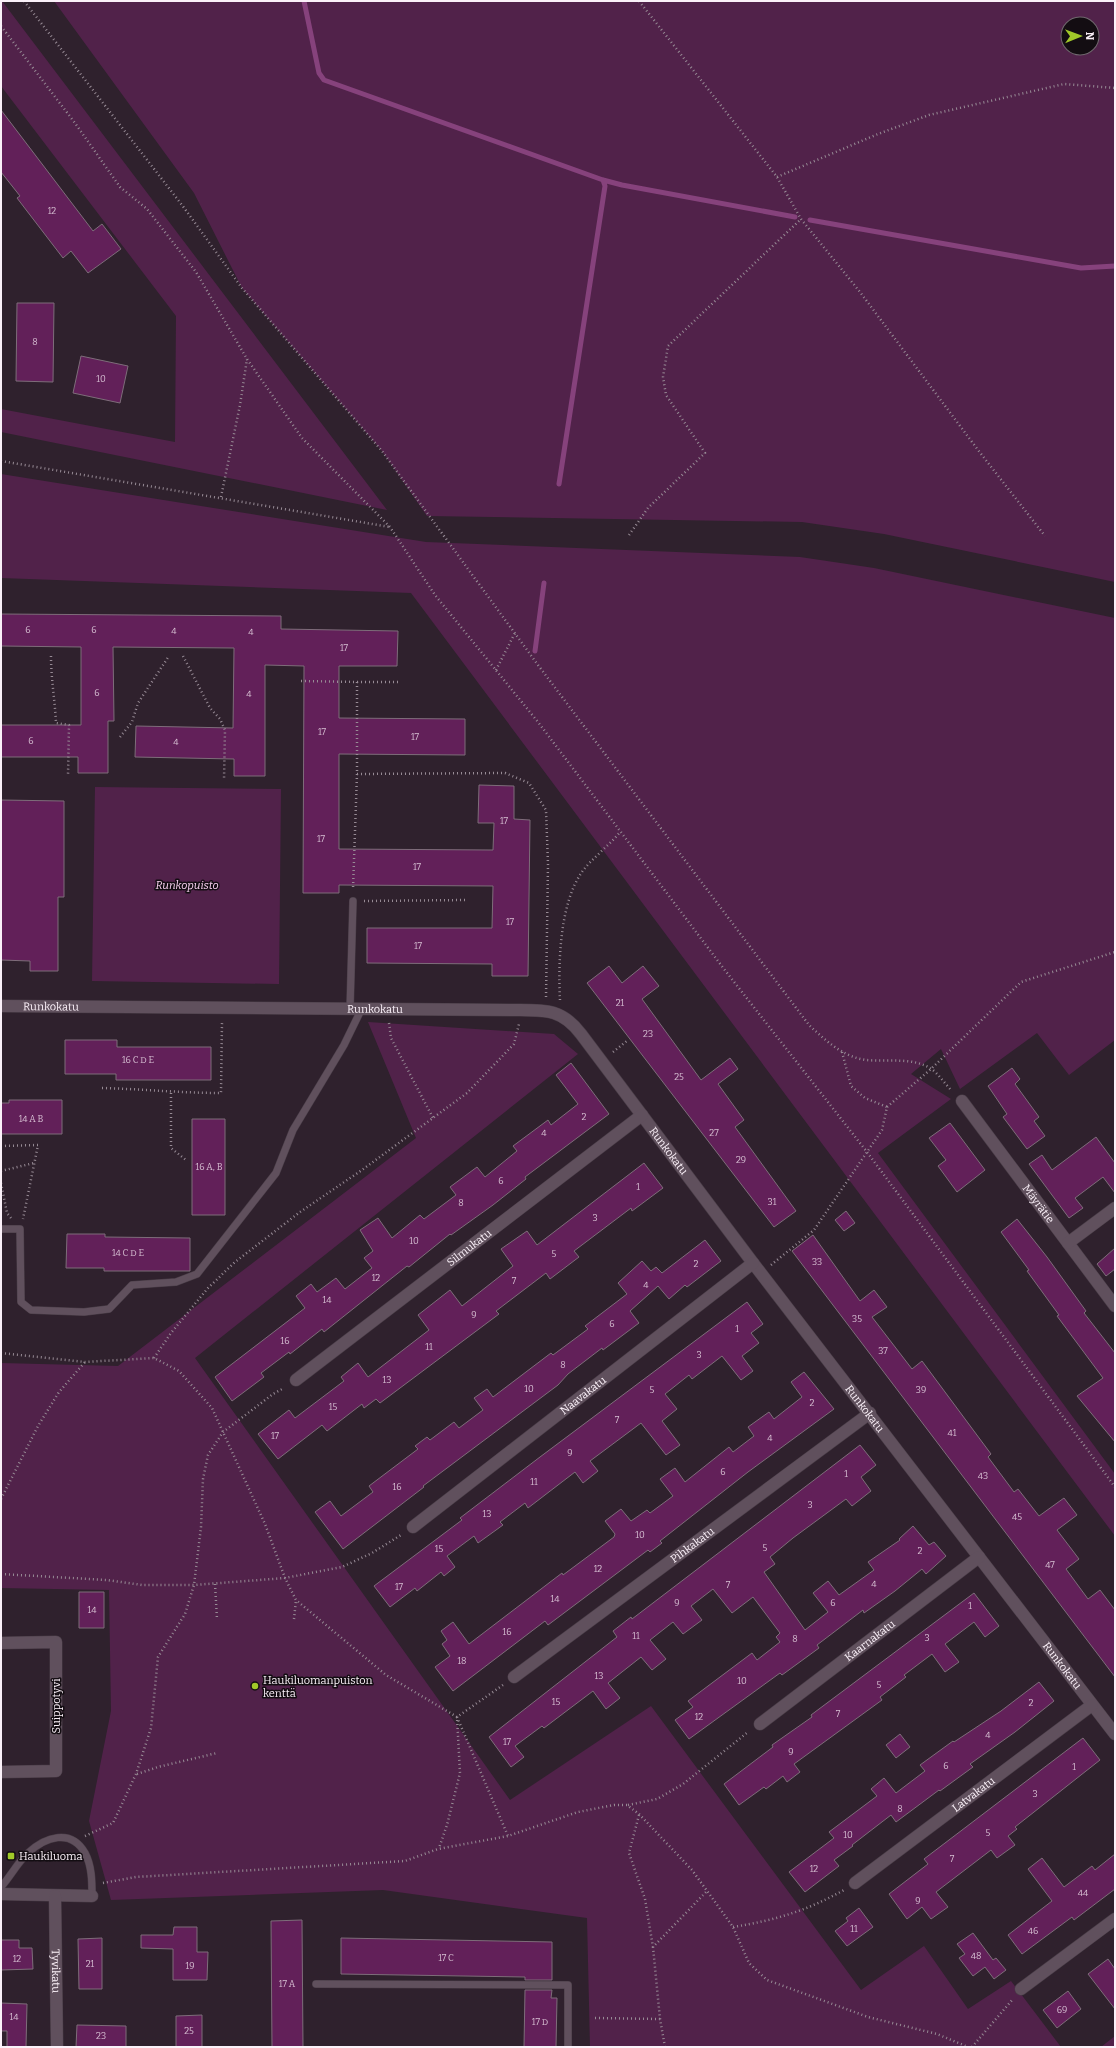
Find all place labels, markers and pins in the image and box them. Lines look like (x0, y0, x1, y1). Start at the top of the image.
place label: Haukiluomanpuiston kenttä (263, 1674, 373, 1700)
marker: Haukiluomanpuiston kenttä (250, 1681, 260, 1691)
place label: Haukiluoma (19, 1850, 83, 1863)
marker: Haukiluoma (6, 1851, 16, 1861)

